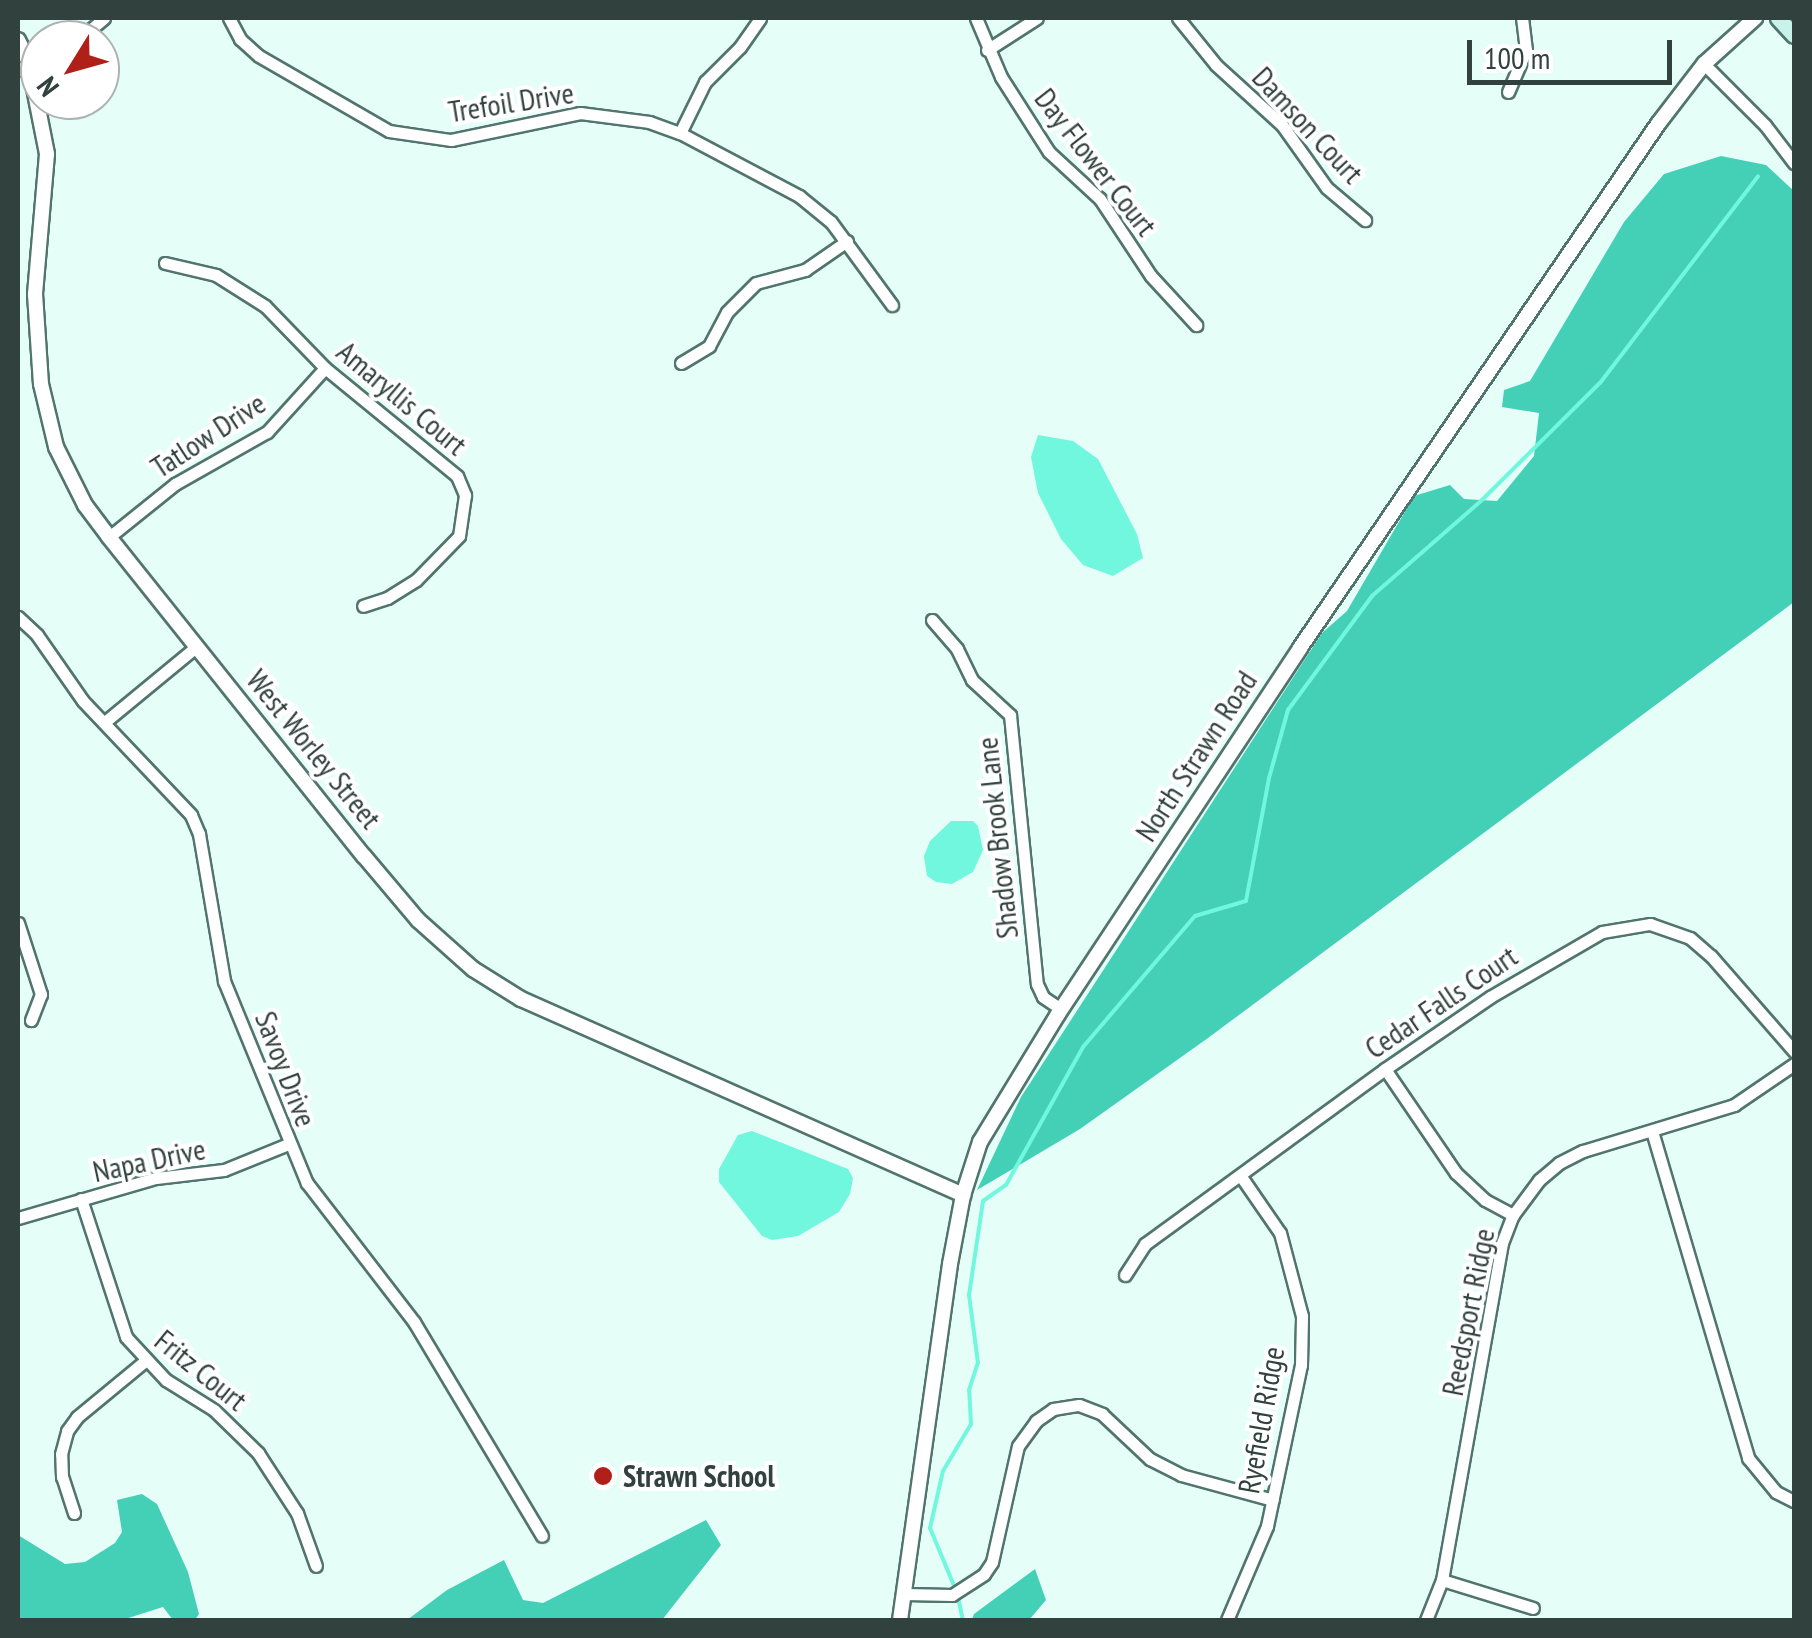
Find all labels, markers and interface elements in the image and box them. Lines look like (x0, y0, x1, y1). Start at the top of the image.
north arrow (20, 20, 120, 120)
scale bar (1472, 20, 1677, 82)
text: 100 m (1484, 38, 1550, 77)
street label: Damson Court (1245, 59, 1371, 191)
text: N (28, 70, 67, 104)
street label: Trefoil Drive (446, 74, 576, 130)
street label: Day Flower Court (1027, 81, 1165, 243)
street label: Amaryllis Court (330, 333, 474, 463)
street label: Tatlow Drive (144, 385, 272, 485)
street label: West Worley Street (239, 662, 389, 836)
street label: North Strawn Road (1128, 664, 1264, 848)
street label: Shadow Brook Lane (968, 735, 1026, 941)
street label: Cedar Falls Court (1358, 938, 1524, 1066)
street label: Savoy Drive (247, 1006, 325, 1132)
street label: Napa Drive (89, 1131, 209, 1189)
street label: Reedsport Ridge (1434, 1225, 1502, 1399)
street label: Fritz Court (147, 1322, 255, 1418)
street label: Ryefield Ridge (1230, 1344, 1292, 1496)
place label: Strawn School (623, 1458, 775, 1494)
marker: Strawn School (592, 1465, 614, 1487)

